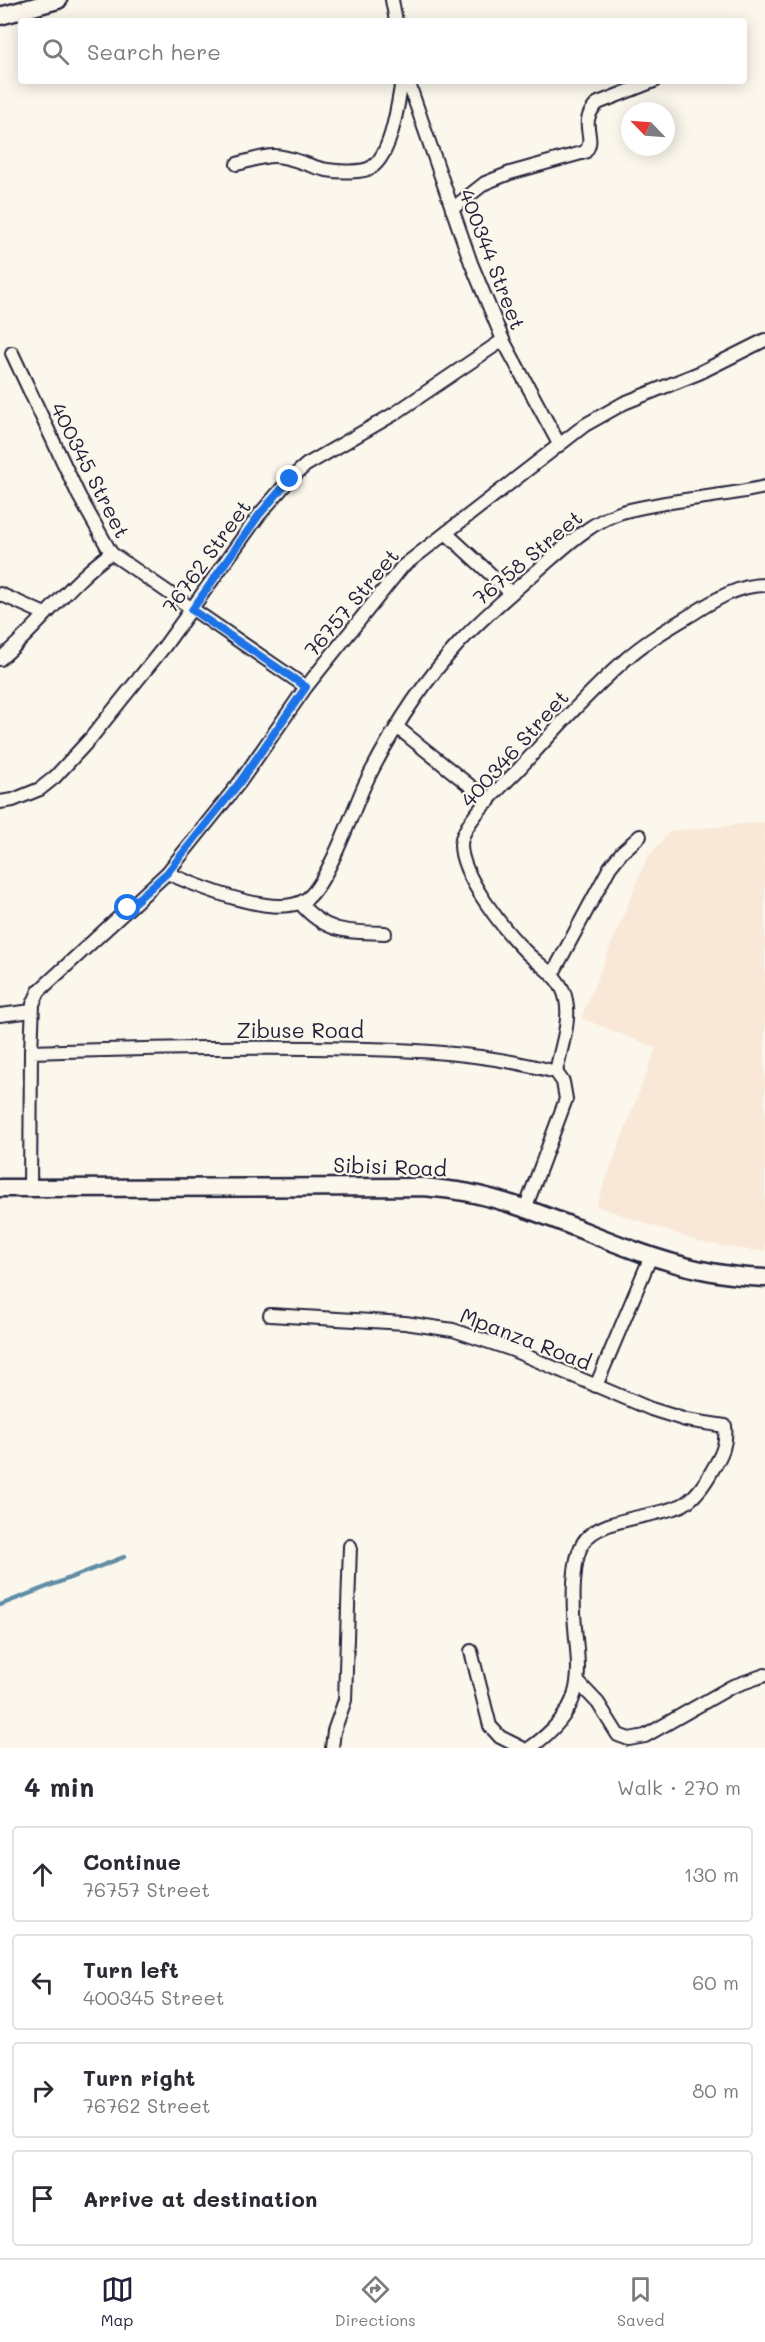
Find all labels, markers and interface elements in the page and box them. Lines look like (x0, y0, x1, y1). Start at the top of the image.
search box (18, 18, 747, 84)
icon: search (39, 35, 72, 68)
text: Search here (87, 37, 221, 66)
north arrow (621, 102, 675, 156)
street label: 400344 Street (454, 185, 532, 333)
street label: 400345 Street (45, 398, 137, 542)
route end (276, 465, 302, 491)
street label: 76762 Street (156, 494, 256, 618)
street label: 76758 Street (467, 503, 587, 611)
street label: 76757 Street (298, 542, 404, 662)
street label: 400346 Street (454, 684, 574, 812)
route start (114, 894, 140, 920)
street label: Zibuse Road (236, 1016, 364, 1043)
street label: Sibisi Road (333, 1151, 447, 1181)
street label: Mpanza Road (457, 1301, 595, 1375)
text: 4 min (24, 1770, 94, 1804)
text: Walk · 270 m (617, 1774, 741, 1800)
text: Continue (83, 1847, 181, 1876)
icon: ahead (26, 1858, 59, 1891)
text: 130 m (684, 1861, 739, 1887)
text: 76757 Street (83, 1876, 210, 1902)
text: Turn left (83, 1955, 179, 1984)
icon: left (26, 1966, 59, 1999)
text: 60 m (692, 1969, 739, 1995)
text: 400345 Street (83, 1984, 225, 2010)
text: Turn right (83, 2063, 195, 2092)
icon: right (26, 2074, 59, 2107)
text: 80 m (692, 2077, 739, 2103)
text: 76762 Street (83, 2092, 211, 2118)
icon: arrive (26, 2182, 59, 2215)
text: Arrive at destination (83, 2184, 318, 2213)
tab: Map (101, 2273, 134, 2330)
tab: Directions (335, 2273, 416, 2330)
tab: Saved (617, 2273, 664, 2330)

